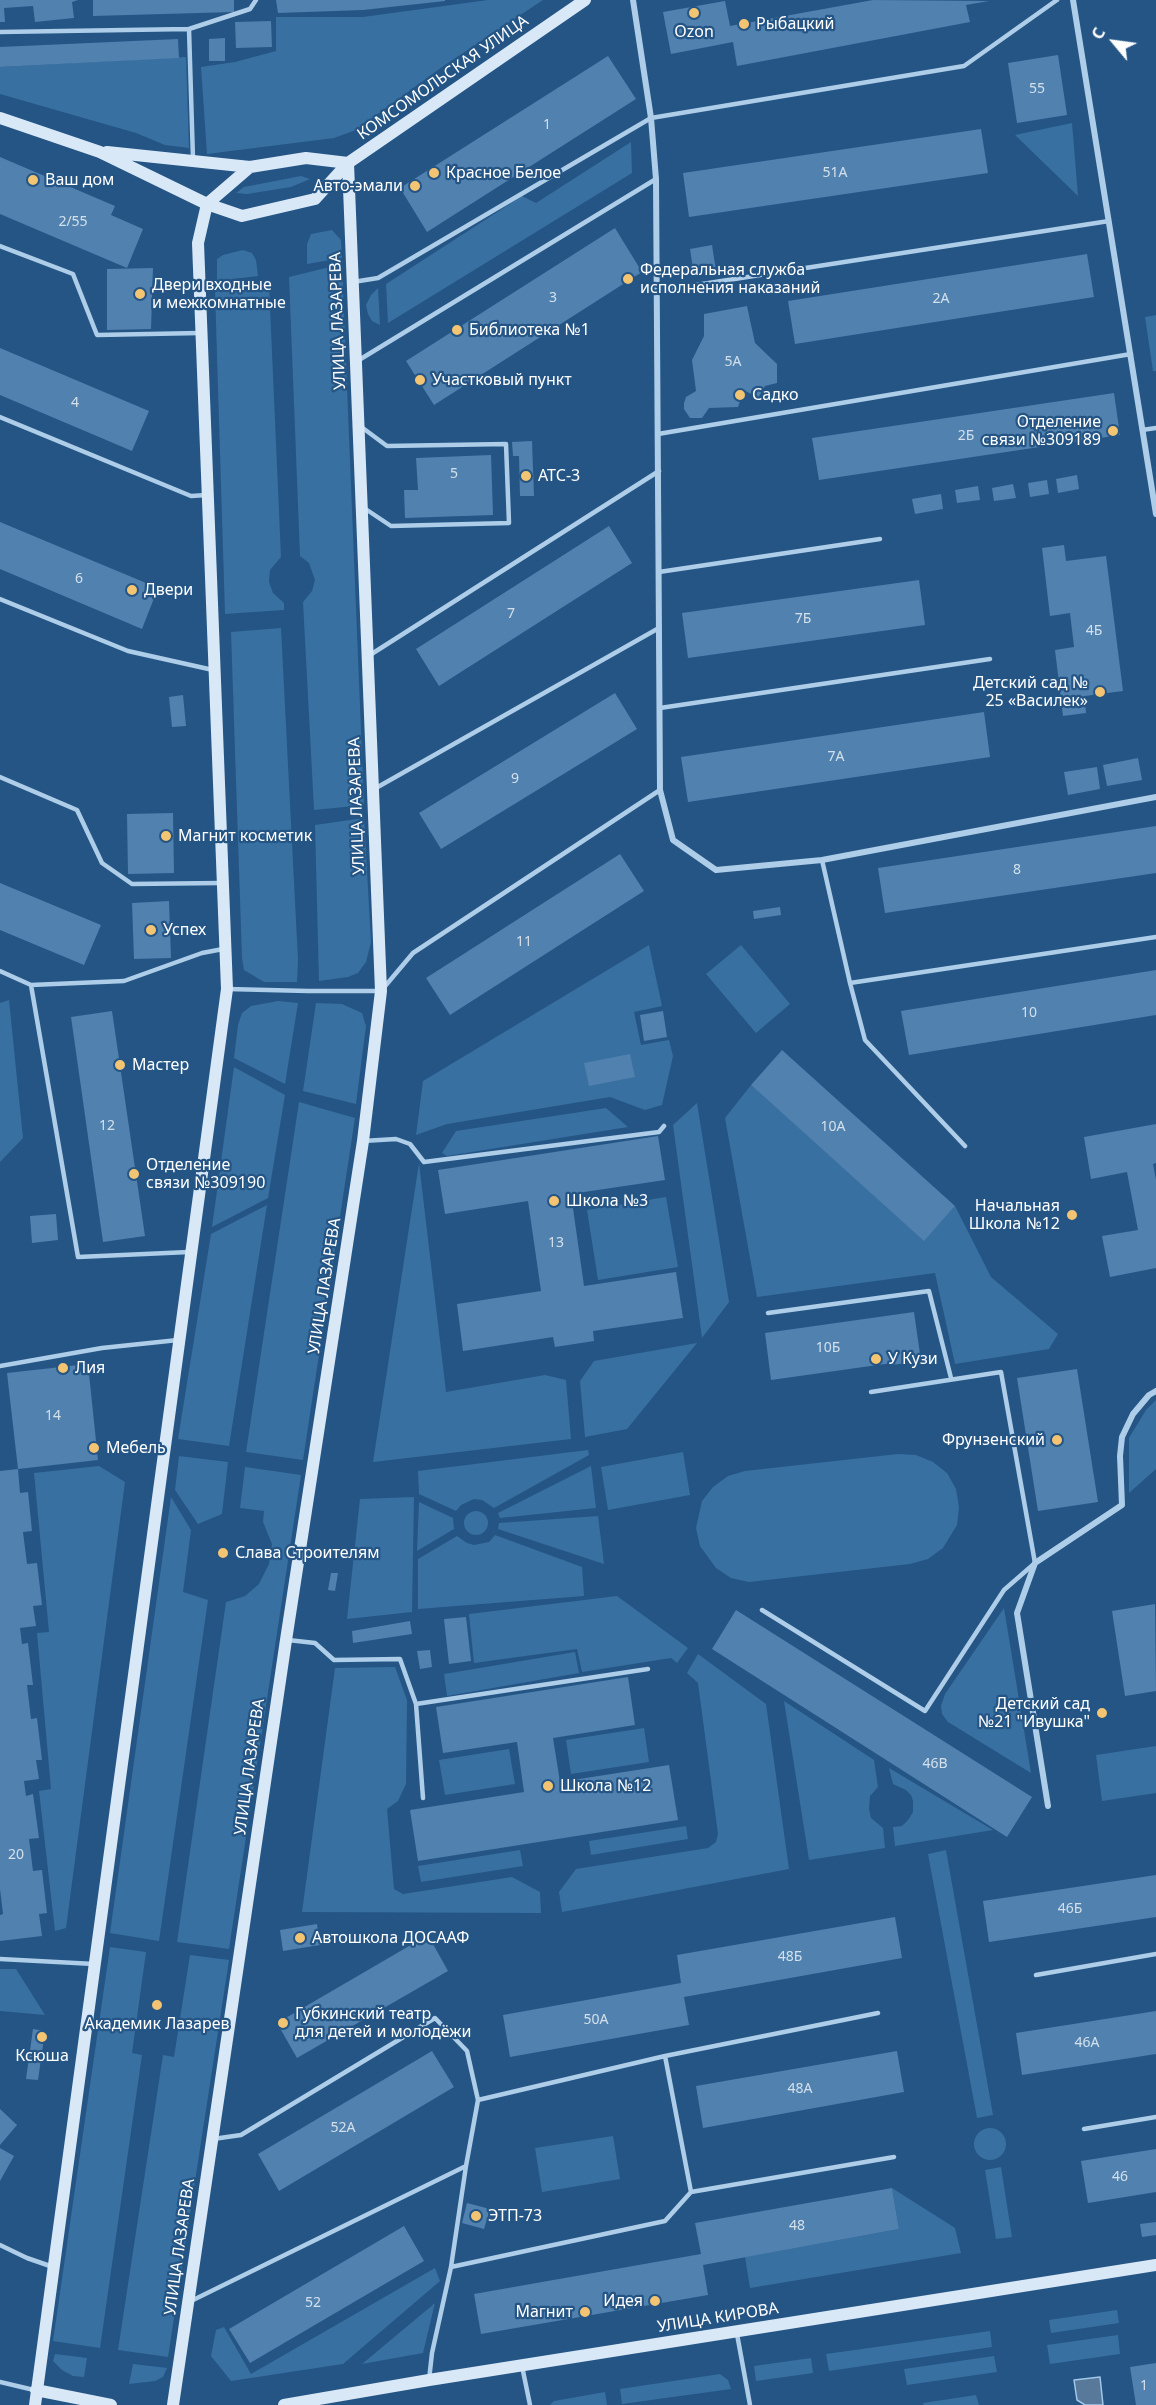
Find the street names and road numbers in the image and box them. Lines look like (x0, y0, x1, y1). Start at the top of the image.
street label: КОМСОМОЛЬСКАЯ УЛИЦА (354, 12, 532, 144)
street label: УЛИЦА ЛАЗАРЕВА (326, 252, 350, 390)
street label: УЛИЦА ЛАЗАРЕВА (345, 737, 369, 875)
street label: УЛИЦА ЛАЗАРЕВА (305, 1216, 345, 1356)
street label: УЛИЦА ЛАЗАРЕВА (231, 1697, 269, 1837)
street label: УЛИЦА ЛАЗАРЕВА (161, 2177, 199, 2317)
street label: УЛИЦА КИРОВА (656, 2299, 780, 2337)

